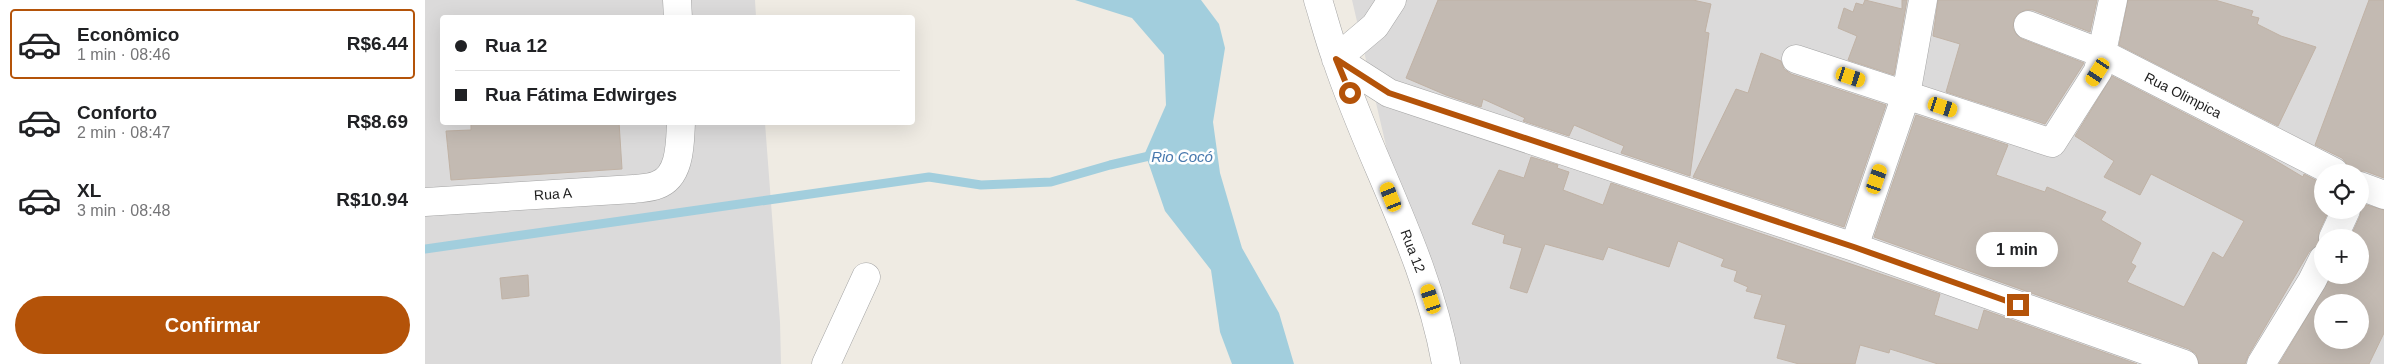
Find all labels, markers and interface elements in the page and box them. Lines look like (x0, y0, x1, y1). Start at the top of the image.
icon: car (17, 22, 62, 67)
text: Econômico (77, 24, 179, 45)
text: R$6.44 (347, 33, 408, 54)
text: Rua 12 (485, 35, 547, 56)
text: 1 min · 08:46 (77, 46, 170, 63)
car (2083, 55, 2112, 89)
car (1834, 65, 1867, 89)
street label: Rua Olimpica (2142, 69, 2224, 121)
route start (1339, 82, 1361, 104)
text: Rua Fátima Edwirges (485, 84, 677, 105)
car (1926, 95, 1959, 119)
icon: car (17, 100, 62, 145)
text: Conforto (77, 102, 157, 123)
text: R$8.69 (347, 111, 408, 132)
text: 2 min · 08:47 (77, 124, 170, 141)
water label: Rio Cocó (1151, 148, 1213, 165)
car (1865, 162, 1888, 196)
map controls (2314, 164, 2369, 349)
button: locate (2314, 164, 2369, 219)
icon: car (17, 178, 62, 223)
text: XL (77, 180, 101, 201)
car (1378, 180, 1403, 214)
street label: Rua A (533, 185, 573, 203)
text: R$10.94 (336, 189, 408, 210)
text: 3 min · 08:48 (77, 202, 170, 219)
street label: Rua 12 (1397, 227, 1429, 275)
button: + (2314, 229, 2369, 284)
callout: 1 min (1977, 232, 2059, 268)
text: 1 min (1996, 241, 2038, 258)
car (1419, 282, 1442, 316)
route end (2007, 294, 2029, 316)
button: − (2314, 294, 2369, 349)
button: Confirmar (15, 296, 410, 354)

